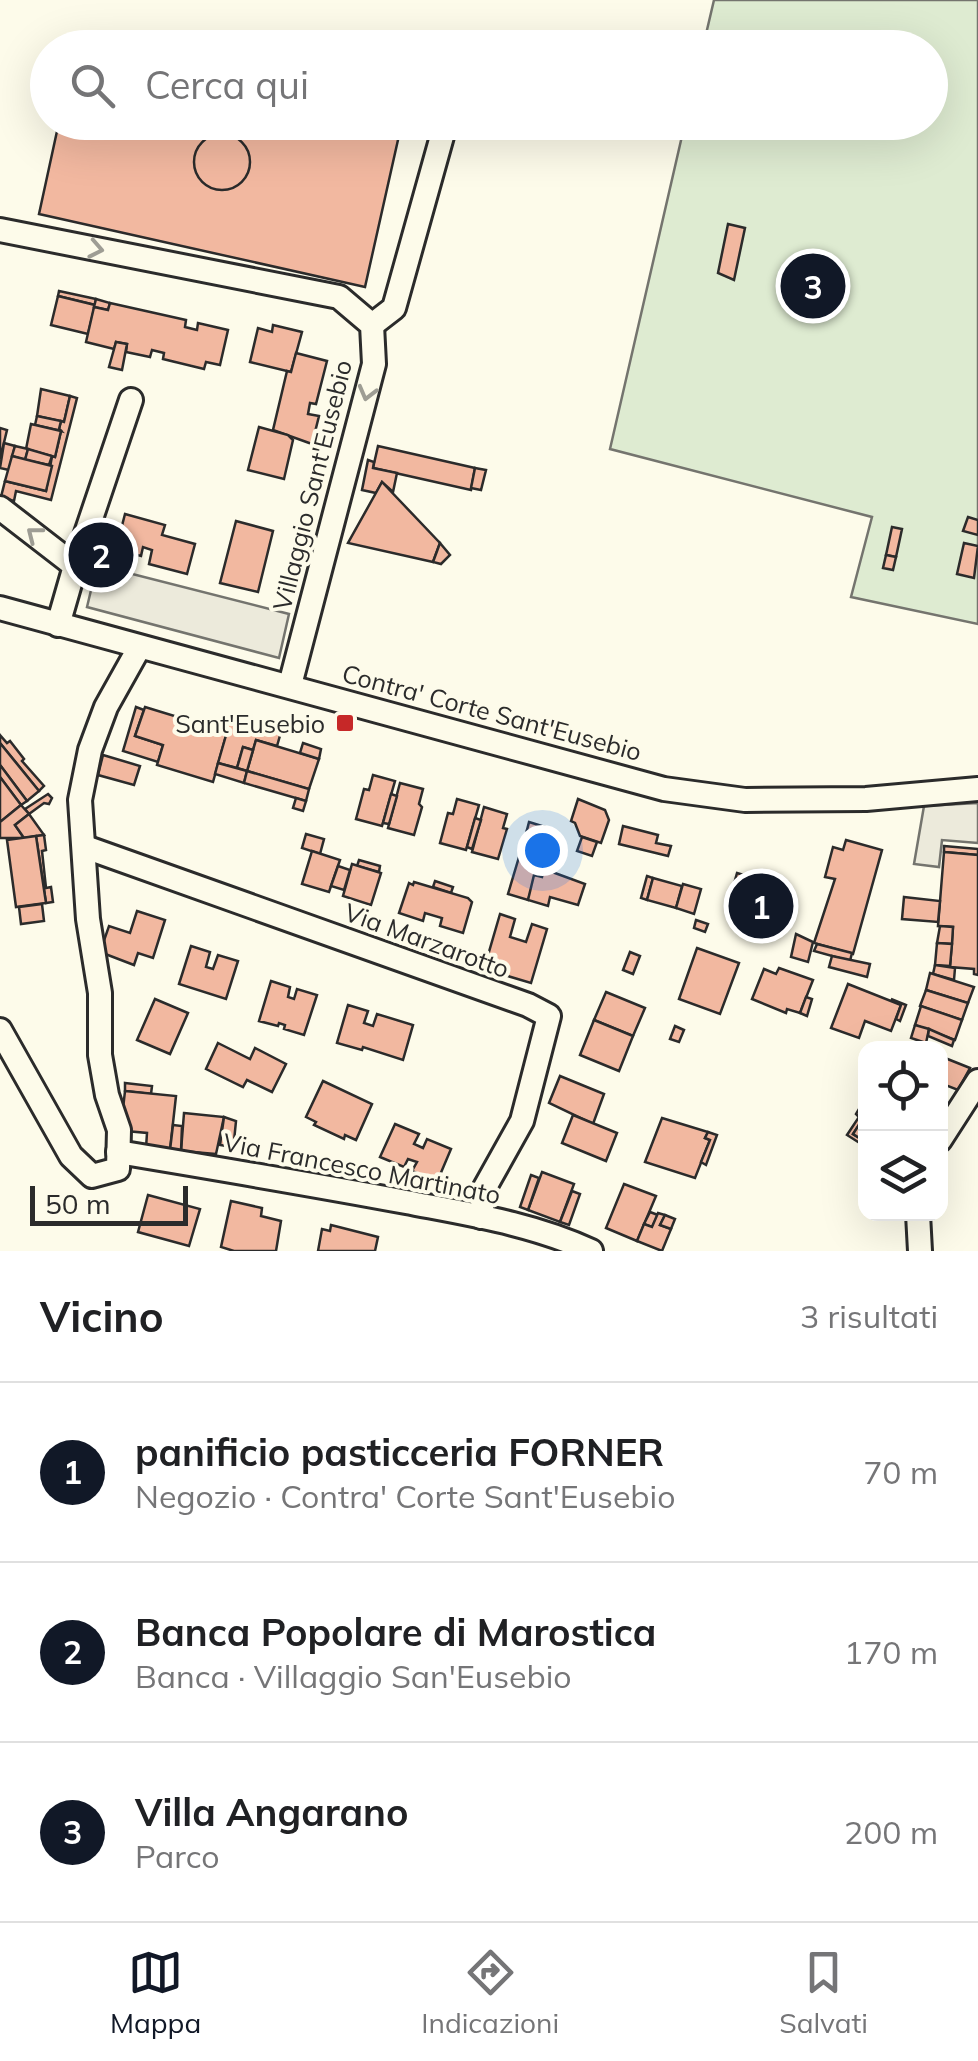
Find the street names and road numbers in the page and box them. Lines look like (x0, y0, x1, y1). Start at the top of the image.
street label: Villaggio Sant'Eusebio (266, 357, 358, 613)
street label: Contra' Corte Sant'Eusebio (339, 657, 645, 767)
street label: Via Marzarotto (341, 896, 513, 984)
street label: Via Francesco Martinato (221, 1126, 503, 1210)

